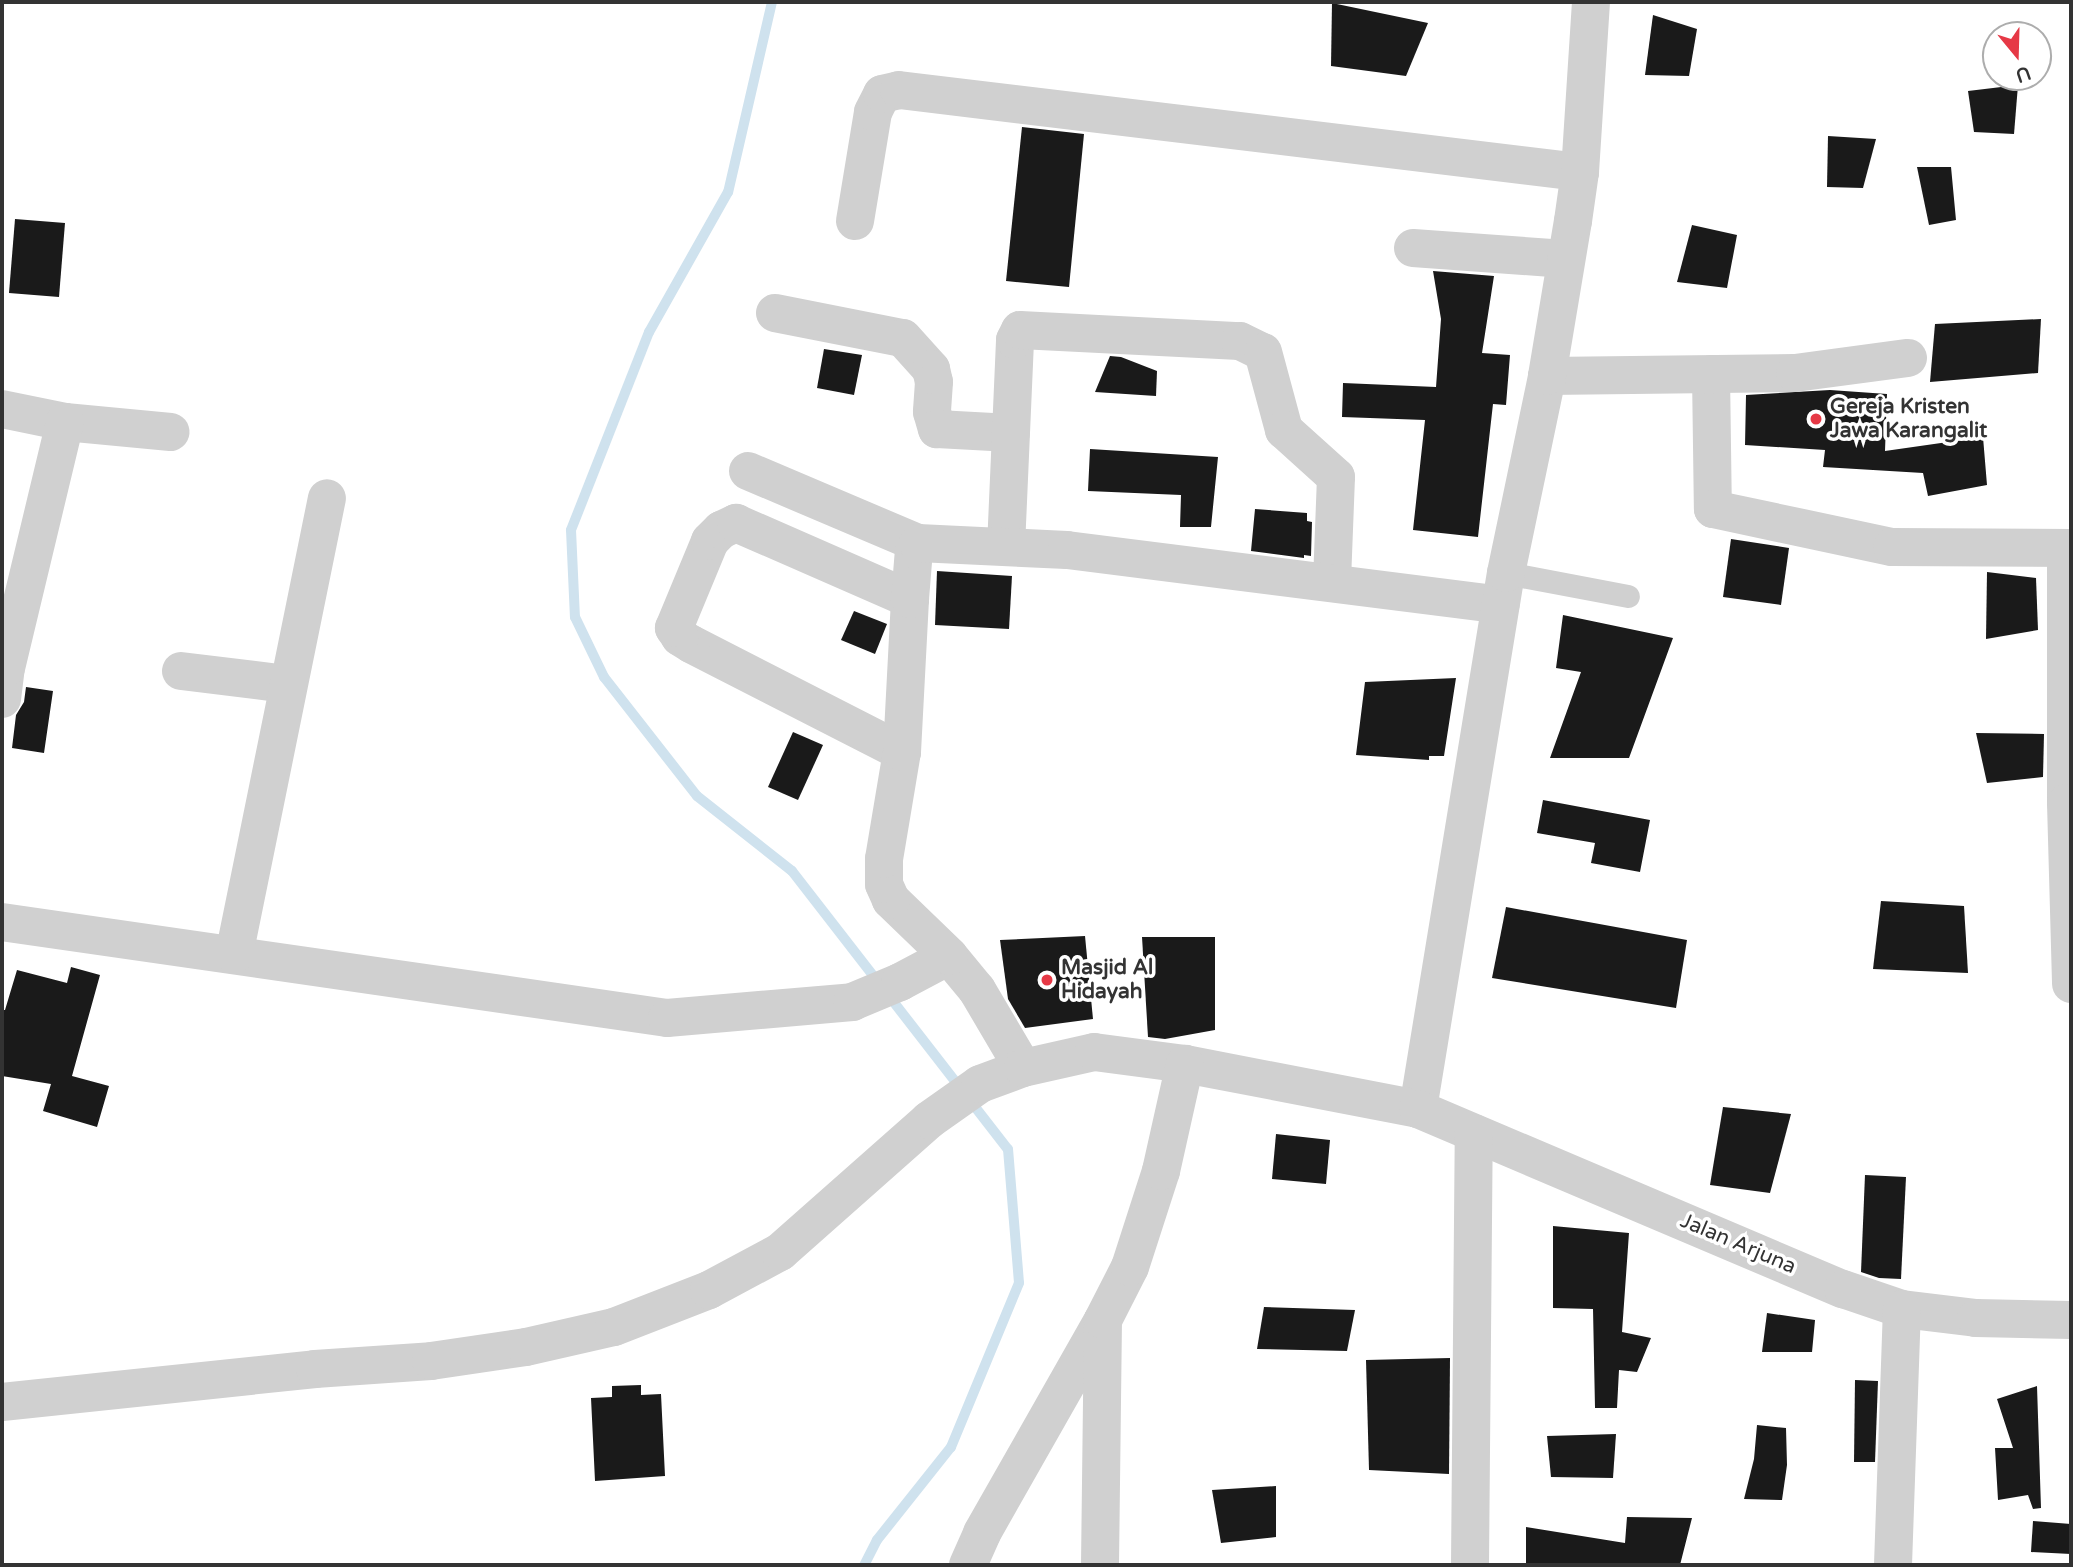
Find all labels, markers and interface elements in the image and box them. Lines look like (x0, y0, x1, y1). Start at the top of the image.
north arrow (1982, 21, 2052, 91)
text: U (2013, 61, 2034, 87)
place label: Gereja Kristen Jawa Karangalit (1830, 394, 1987, 444)
marker: Gereja Kristen Jawa Karangalit (1808, 411, 1824, 427)
place label: Masjid Al Hidayah (1061, 955, 1153, 1005)
marker: Masjid Al Hidayah (1039, 972, 1055, 988)
street label: Jalan Arjuna (1676, 1208, 1800, 1280)

